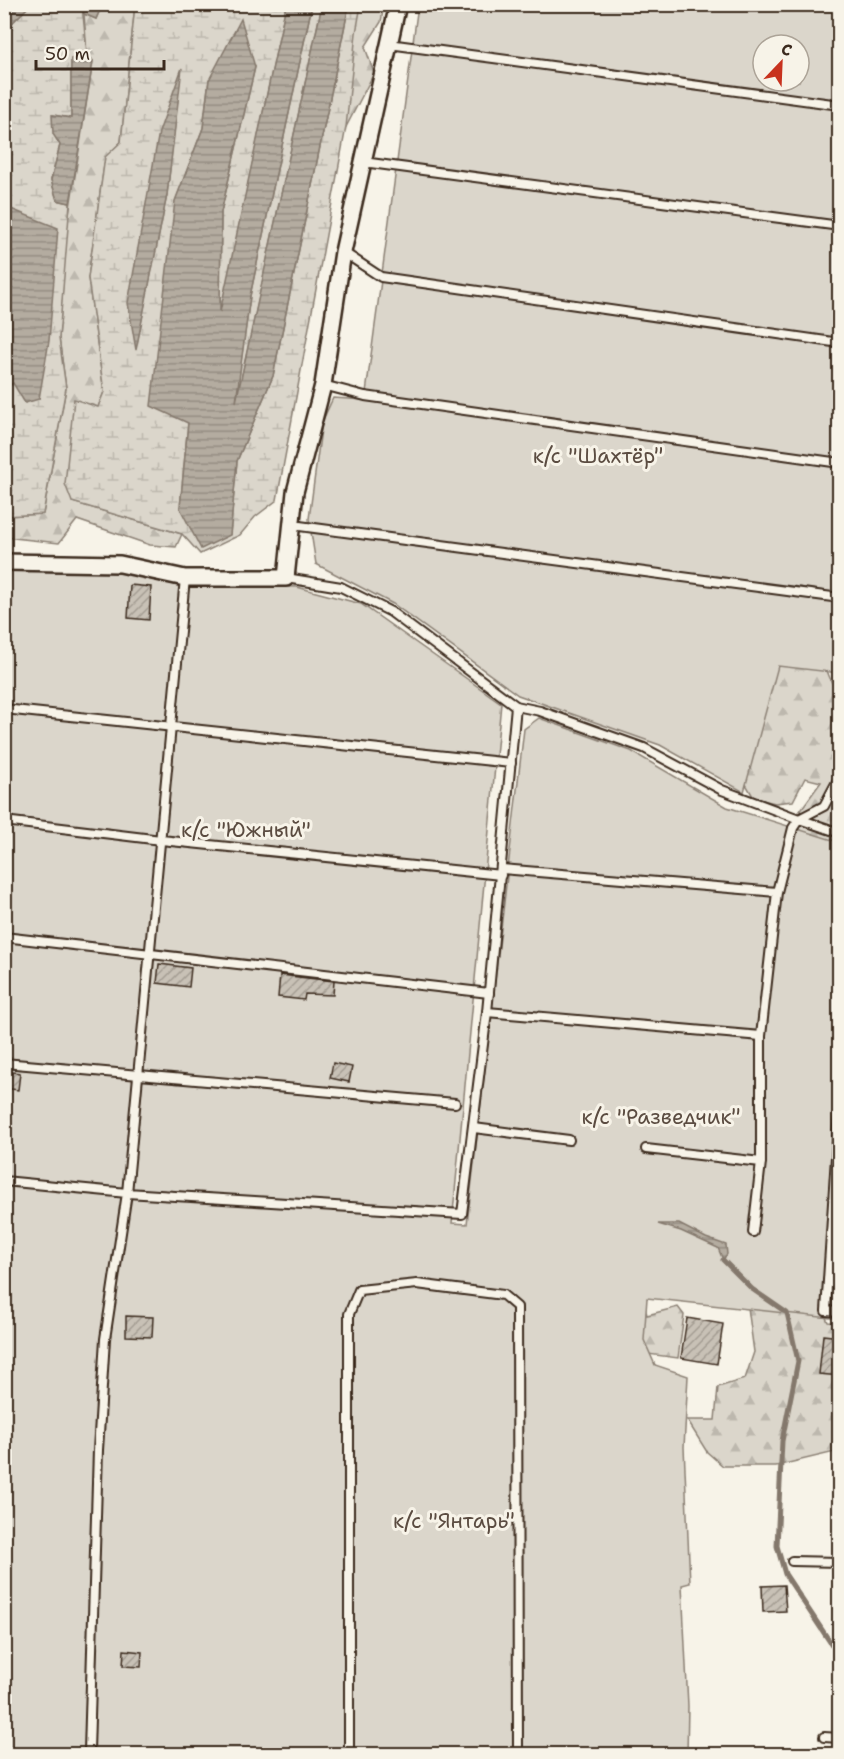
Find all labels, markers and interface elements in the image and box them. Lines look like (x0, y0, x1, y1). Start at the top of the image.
scale bar (36, 33, 164, 71)
north arrow (751, 33, 811, 93)
text: С (778, 38, 795, 61)
text: 50 m (45, 42, 90, 66)
park label: к/с "Шахтёр" (533, 442, 663, 470)
park label: к/с "Южный" (181, 816, 311, 844)
park label: к/с "Разведчик" (581, 1103, 741, 1131)
park label: к/с "Янтарь" (393, 1507, 515, 1535)

